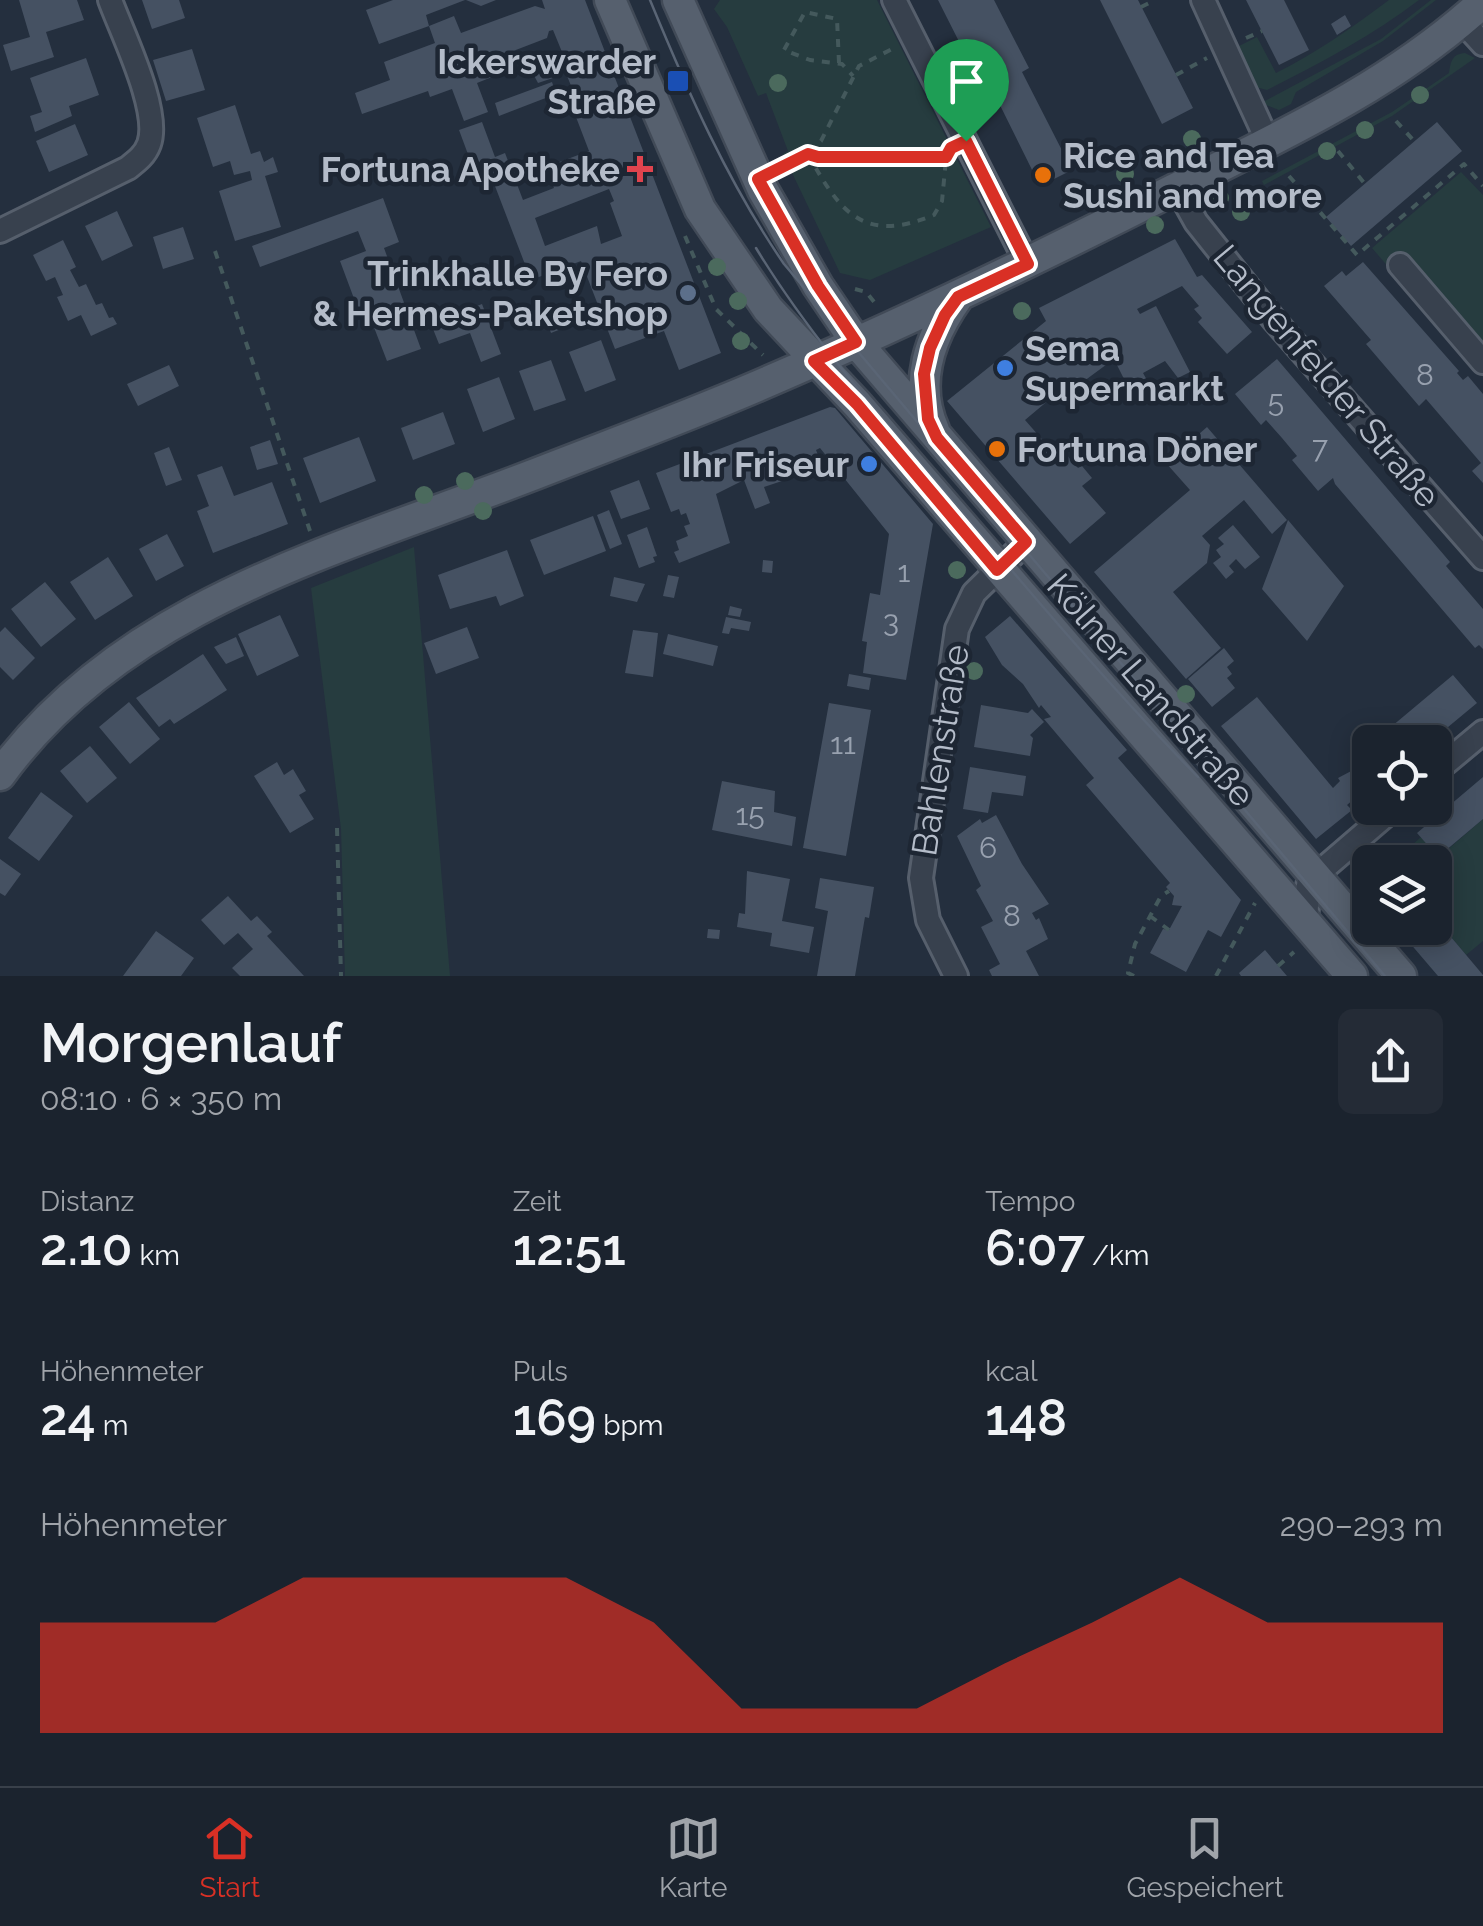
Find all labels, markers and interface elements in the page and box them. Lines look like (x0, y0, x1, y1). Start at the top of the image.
pin (924, 39, 1009, 142)
place label: Ickerswarder Straße (437, 41, 656, 122)
icon: arrive (939, 54, 994, 109)
marker: Ickerswarder Straße (665, 68, 691, 94)
place label: Rice and Tea Sushi and more (1063, 135, 1322, 216)
place label: Fortuna Apotheke (321, 149, 620, 190)
marker: Fortuna Apotheke (629, 158, 651, 180)
marker: Rice and Tea Sushi and more (1032, 164, 1054, 186)
street label: Langenfelder Straße (1205, 236, 1449, 516)
place label: Trinkhalle By Fero & Hermes-Paketshop (313, 253, 668, 334)
marker: Trinkhalle By Fero & Hermes-Paketshop (677, 282, 699, 304)
place label: Sema Supermarkt (1025, 328, 1224, 409)
marker: Sema Supermarkt (994, 357, 1016, 379)
house number: 8 (1416, 357, 1434, 392)
house number: 5 (1268, 384, 1284, 419)
place label: Fortuna Döner (1017, 429, 1258, 470)
house number: 7 (1312, 430, 1328, 465)
marker: Fortuna Döner (986, 438, 1008, 460)
place label: Ihr Friseur (682, 444, 849, 485)
marker: Ihr Friseur (858, 453, 880, 475)
house number: 1 (898, 554, 911, 589)
street label: Kölner Landstraße (1039, 565, 1263, 815)
house number: 3 (883, 604, 899, 639)
street label: Bahlenstraße (903, 642, 977, 858)
map controls (1352, 725, 1452, 945)
button: locate (1352, 725, 1452, 825)
house number: 11 (830, 726, 856, 761)
house number: 15 (735, 797, 765, 832)
house number: 6 (979, 830, 997, 865)
button: layers (1352, 845, 1452, 945)
house number: 8 (1003, 898, 1021, 933)
button: share (1338, 1009, 1443, 1114)
text: Morgenlauf (40, 1010, 341, 1075)
text: 08:10 · 6 × 350 m (40, 1080, 282, 1117)
text: Distanz (40, 1185, 134, 1218)
text: Zeit (513, 1185, 562, 1218)
text: Tempo (985, 1185, 1075, 1218)
text: 2.10 (40, 1218, 132, 1277)
text: 12:51 (513, 1218, 626, 1277)
text: 6:07 (985, 1218, 1085, 1277)
text: km (132, 1239, 180, 1272)
text: /km (1085, 1239, 1150, 1272)
text: Höhenmeter (40, 1355, 204, 1388)
text: Puls (513, 1355, 568, 1388)
text: kcal (985, 1355, 1038, 1388)
text: 24 (40, 1388, 96, 1447)
text: 169 (513, 1388, 596, 1447)
text: 148 (985, 1388, 1067, 1447)
text: m (96, 1409, 129, 1442)
text: bpm (596, 1409, 663, 1442)
text: Höhenmeter (40, 1506, 227, 1543)
text: 290–293 m (1280, 1506, 1443, 1543)
tab: Start (199, 1811, 260, 1904)
tab: Karte (659, 1811, 728, 1904)
tab: Gespeichert (1126, 1811, 1284, 1904)

